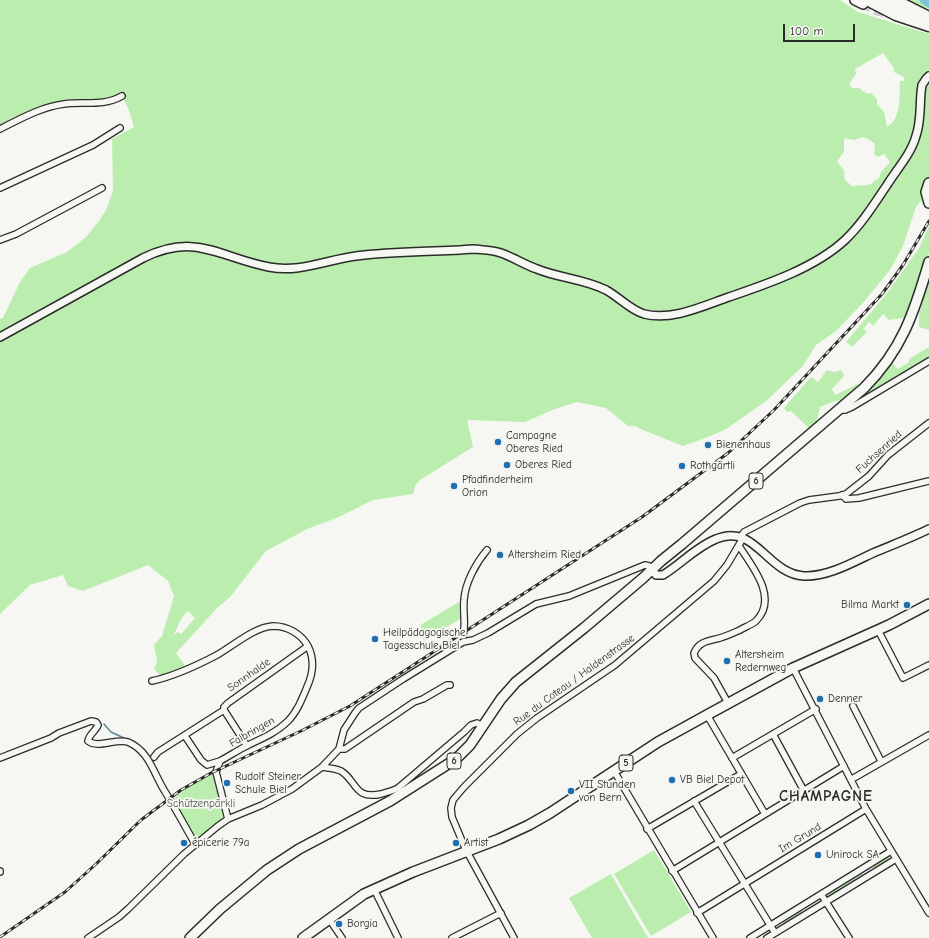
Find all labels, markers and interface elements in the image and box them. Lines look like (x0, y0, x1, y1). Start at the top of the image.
scale bar (785, 16, 857, 42)
text: 100 m (790, 24, 823, 38)
street label: Fuchsenried (853, 428, 905, 476)
place label: Campagne Oberes Ried (506, 429, 563, 455)
marker: Campagne Oberes Ried (493, 437, 503, 447)
place label: Bienenhaus (716, 438, 770, 452)
marker: Bienenhaus (703, 440, 713, 450)
place label: Oberes Ried (515, 458, 572, 472)
place label: Rothgärtli (690, 459, 735, 473)
marker: Oberes Ried (502, 460, 512, 470)
marker: Rothgärtli (677, 461, 687, 471)
place label: Pfadfinderheim Orion (462, 473, 533, 499)
road number: 6 (749, 473, 763, 489)
marker: Pfadfinderheim Orion (449, 481, 459, 491)
place label: Altersheim Ried (508, 548, 581, 562)
marker: Altersheim Ried (495, 550, 505, 560)
place label: Bilma Markt (841, 598, 899, 612)
marker: Bilma Markt (902, 600, 912, 610)
place label: Heilpädagogische Tagesschule Biel (383, 626, 466, 652)
street label: Rue du Coteau / Haldenstrasse (511, 632, 637, 728)
marker: Heilpädagogische Tagesschule Biel (370, 634, 380, 644)
place label: Altersheim Redernweg (735, 648, 786, 674)
street label: Sonnhalde (225, 655, 273, 695)
marker: Altersheim Redernweg (722, 656, 732, 666)
place label: Denner (828, 692, 862, 706)
marker: Denner (815, 694, 825, 704)
street label: Falbringen (227, 714, 277, 750)
road number: 6 (447, 753, 461, 769)
road number: 5 (619, 755, 633, 771)
place label: Rudolf Steiner Schule Biel (235, 770, 301, 796)
place label: VB Biel Depot (680, 773, 744, 787)
marker: VB Biel Depot (667, 775, 677, 785)
marker: Rudolf Steiner Schule Biel (222, 778, 232, 788)
place label: VII Stunden von Bern (579, 778, 636, 804)
marker: VII Stunden von Bern (566, 786, 576, 796)
district label: CHAMPAGNE (779, 788, 873, 806)
park label: Schützenpärkli (167, 797, 235, 811)
street label: Im Grund (777, 820, 823, 856)
place label: épicerie 79a (192, 836, 249, 850)
place label: Artist (464, 836, 488, 850)
marker: épicerie 79a (179, 838, 189, 848)
marker: Artist (451, 838, 461, 848)
place label: Unirock SA (826, 848, 879, 862)
marker: Unirock SA (813, 850, 823, 860)
place label: Borgia (347, 917, 378, 931)
marker: Borgia (334, 919, 344, 929)

